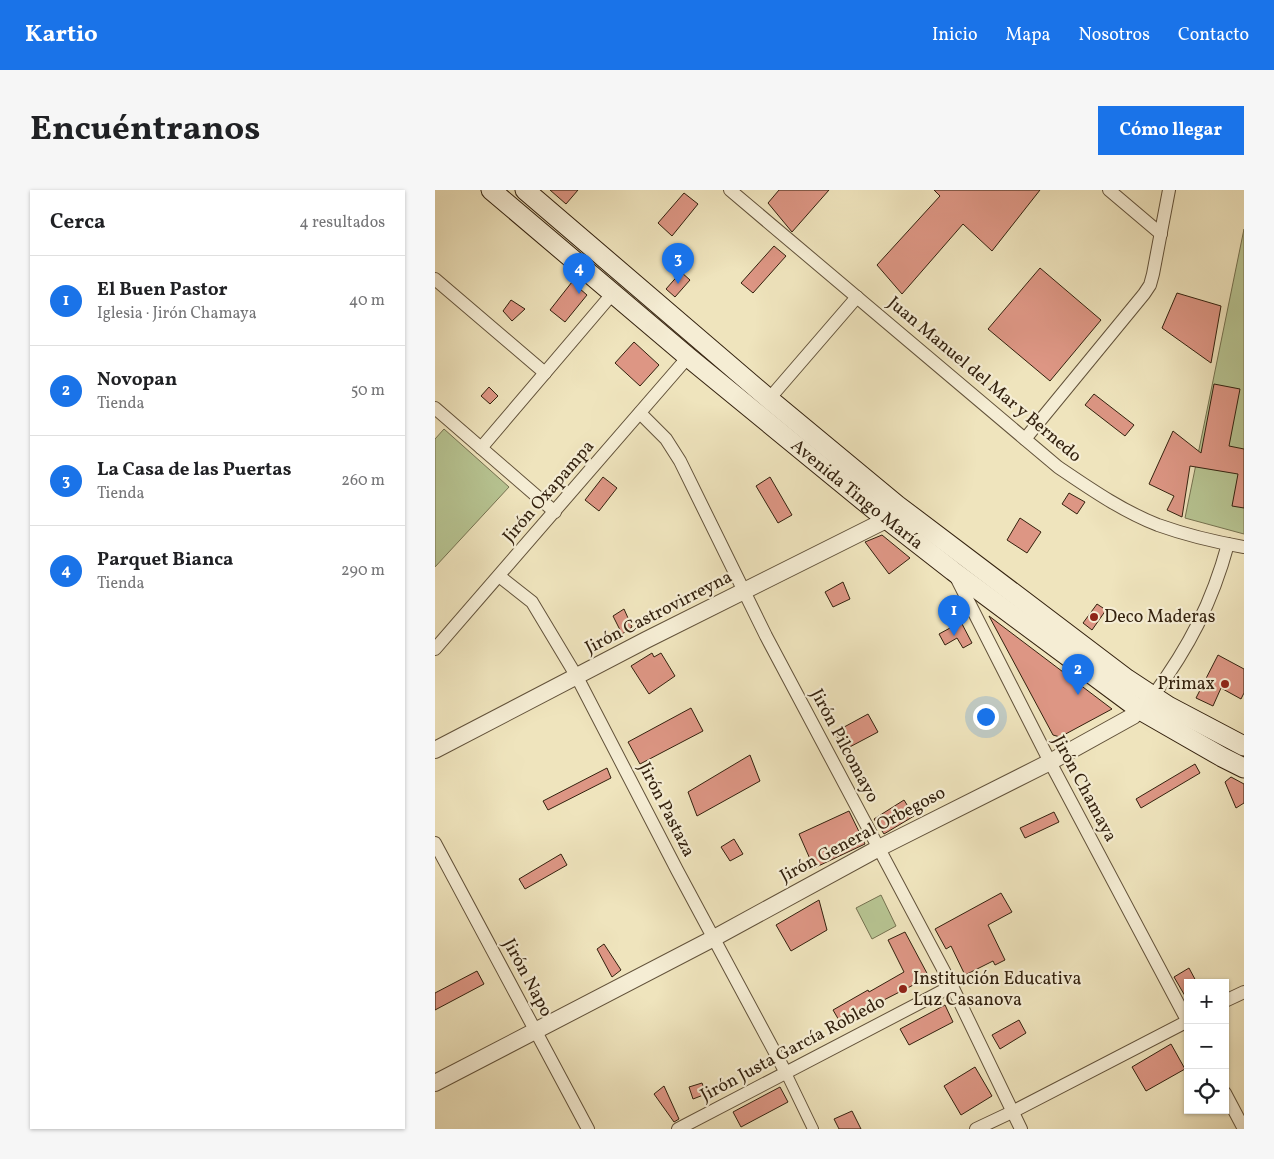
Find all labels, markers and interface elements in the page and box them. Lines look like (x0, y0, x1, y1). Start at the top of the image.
text: Kartio (25, 18, 98, 52)
text: Inicio (932, 23, 978, 48)
text: Mapa (1006, 23, 1051, 48)
text: Nosotros (1079, 23, 1150, 48)
text: Contacto (1178, 23, 1249, 48)
text: Encuéntranos (30, 106, 260, 154)
button: Cómo llegar (1098, 106, 1244, 155)
text: Cerca (50, 208, 105, 237)
text: 4 resultados (299, 212, 385, 234)
pin: 3 (662, 243, 694, 284)
pin: 4 (563, 253, 595, 294)
text: El Buen Pastor (97, 277, 227, 303)
text: 1 (63, 290, 69, 312)
text: 40 m (349, 290, 385, 312)
street label: Juan Manuel del Mar y Bernedo (882, 291, 1086, 469)
text: Iglesia · Jirón Chamaya (97, 303, 257, 325)
text: Novopan (97, 367, 177, 393)
text: 2 (62, 380, 70, 402)
text: 50 m (351, 380, 385, 402)
text: Tienda (97, 393, 145, 415)
street label: Avenida Tingo María (785, 433, 928, 556)
street label: Jirón Oxapampa (497, 435, 601, 549)
text: La Casa de las Puertas (97, 457, 291, 483)
text: 3 (62, 470, 70, 492)
text: 260 m (341, 470, 385, 492)
text: Tienda (97, 483, 145, 505)
text: Parquet Bianca (97, 547, 233, 573)
text: 4 (61, 560, 71, 582)
text: 290 m (341, 560, 385, 582)
street label: Jirón Castrovirreyna (581, 565, 737, 661)
text: Tienda (97, 573, 145, 595)
pin: 1 (938, 595, 970, 636)
place label: Deco Maderas (1104, 605, 1216, 630)
marker: Deco Maderas (1088, 611, 1100, 623)
pin: 2 (1062, 654, 1094, 695)
place label: Primax (1157, 672, 1215, 697)
marker: Primax (1219, 678, 1231, 690)
street label: Jirón Pilcomayo (804, 685, 884, 807)
your location (973, 704, 999, 730)
street label: Jirón Chamaya (1045, 731, 1123, 847)
street label: Jirón Pastaza (631, 758, 701, 862)
street label: Jirón General Orbegoso (776, 781, 950, 889)
street label: Jirón Napo (496, 935, 558, 1021)
place label: Institución Educativa Luz Casanova (913, 967, 1082, 1013)
map controls (1184, 979, 1229, 1114)
button: + (1184, 979, 1229, 1024)
marker: Institución Educativa Luz Casanova (897, 983, 909, 995)
street label: Jirón Justa García Robledo (696, 990, 890, 1108)
button: − (1184, 1024, 1229, 1069)
button: locate (1184, 1069, 1229, 1114)

